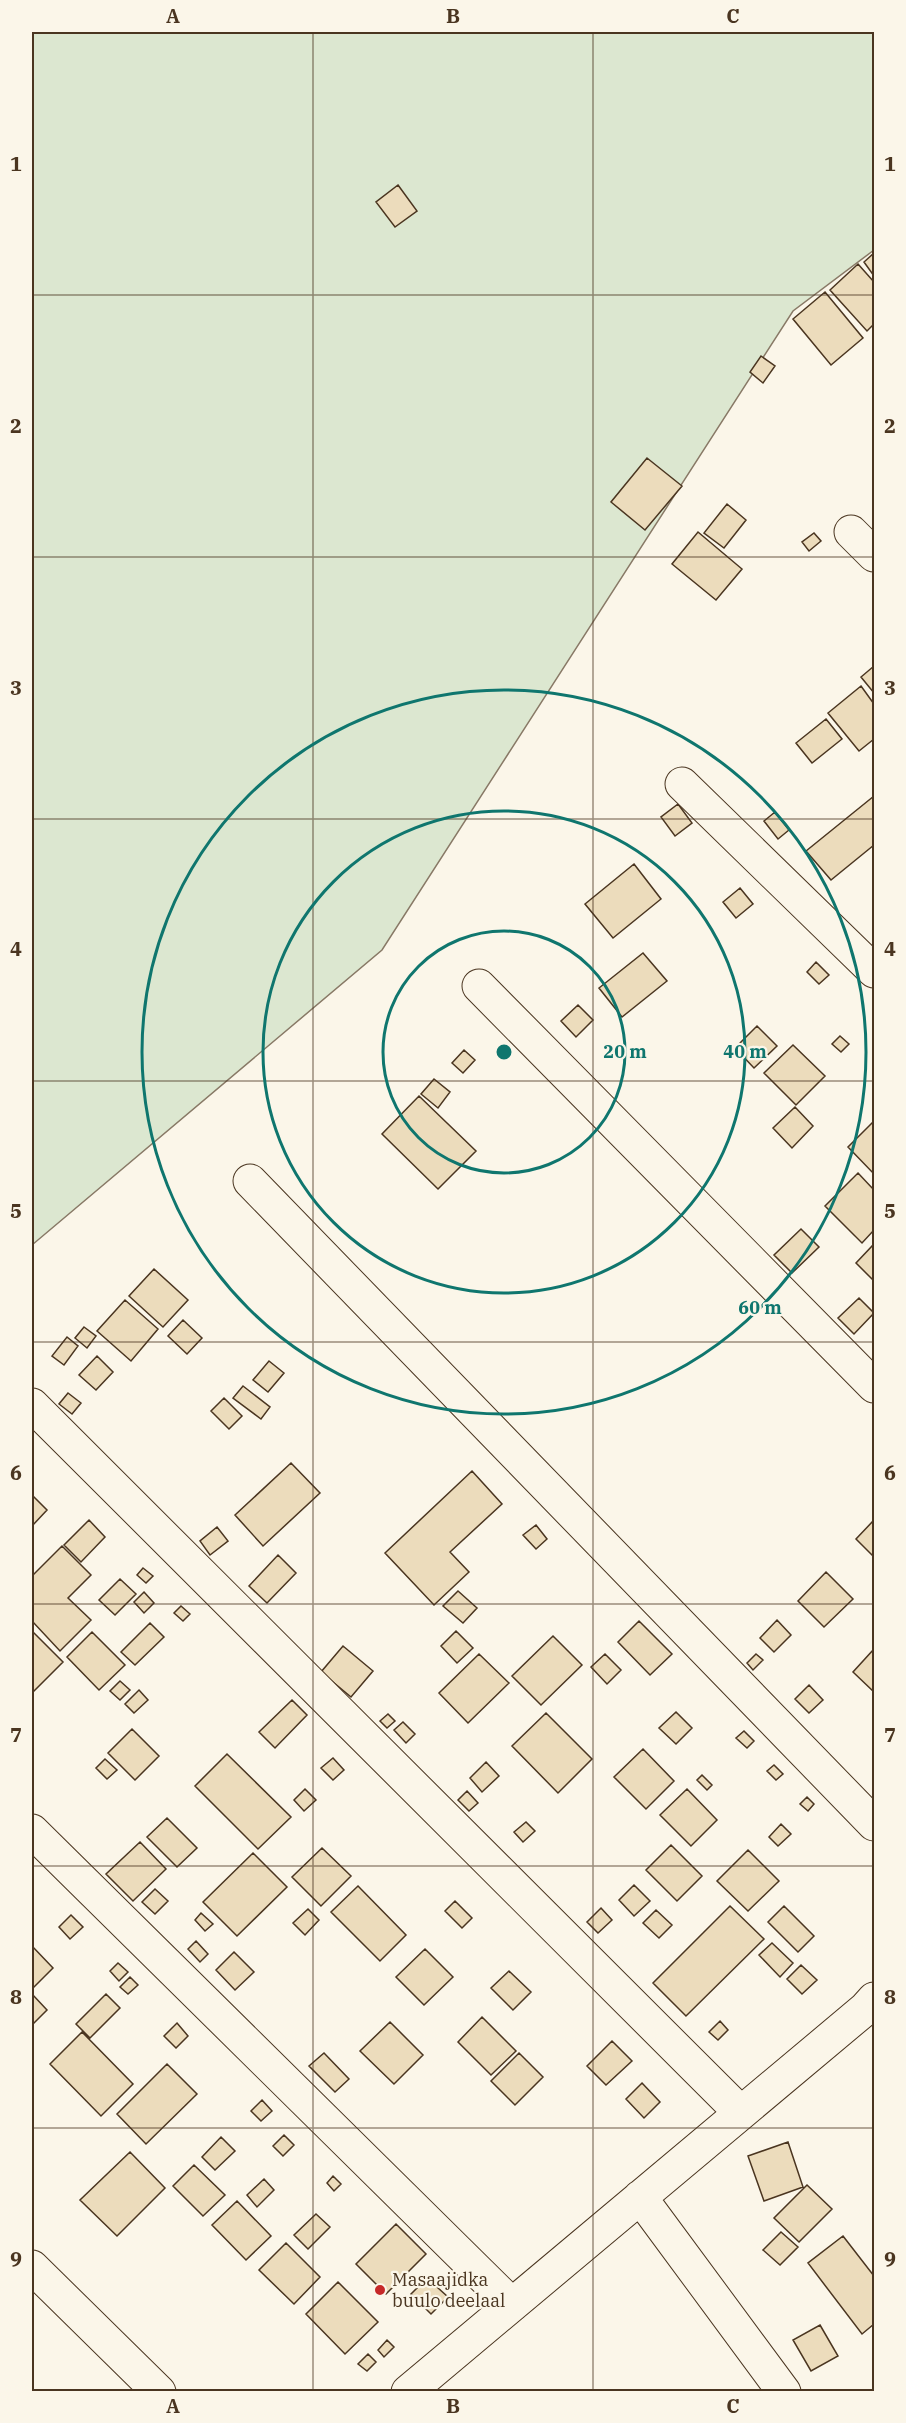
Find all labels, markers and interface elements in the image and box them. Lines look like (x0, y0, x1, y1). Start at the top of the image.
text: A (166, 2, 180, 29)
text: B (446, 2, 460, 29)
text: C (726, 2, 740, 29)
text: 1 (10, 150, 22, 177)
text: 1 (884, 150, 896, 177)
text: 2 (10, 412, 22, 439)
text: 2 (884, 412, 896, 439)
text: 3 (10, 674, 22, 701)
text: 3 (884, 674, 896, 701)
text: 4 (10, 935, 22, 962)
text: 4 (884, 935, 896, 962)
text: 20 m (603, 1040, 647, 1063)
text: 40 m (723, 1040, 767, 1063)
centre of rings (494, 1042, 514, 1062)
text: 5 (10, 1197, 22, 1224)
text: 5 (884, 1197, 896, 1224)
text: 60 m (738, 1296, 782, 1319)
text: 6 (10, 1459, 22, 1486)
text: 6 (884, 1459, 896, 1486)
text: 7 (10, 1721, 22, 1748)
text: 7 (884, 1721, 896, 1748)
text: 8 (10, 1983, 22, 2010)
text: 8 (884, 1983, 896, 2010)
text: 9 (10, 2245, 22, 2272)
text: 9 (884, 2245, 896, 2272)
place label: Masaajidka buulo deelaal (392, 2268, 505, 2312)
marker: Masaajidka buulo deelaal (373, 2283, 387, 2297)
text: A (166, 2392, 180, 2419)
text: B (446, 2392, 460, 2419)
text: C (726, 2392, 740, 2419)

